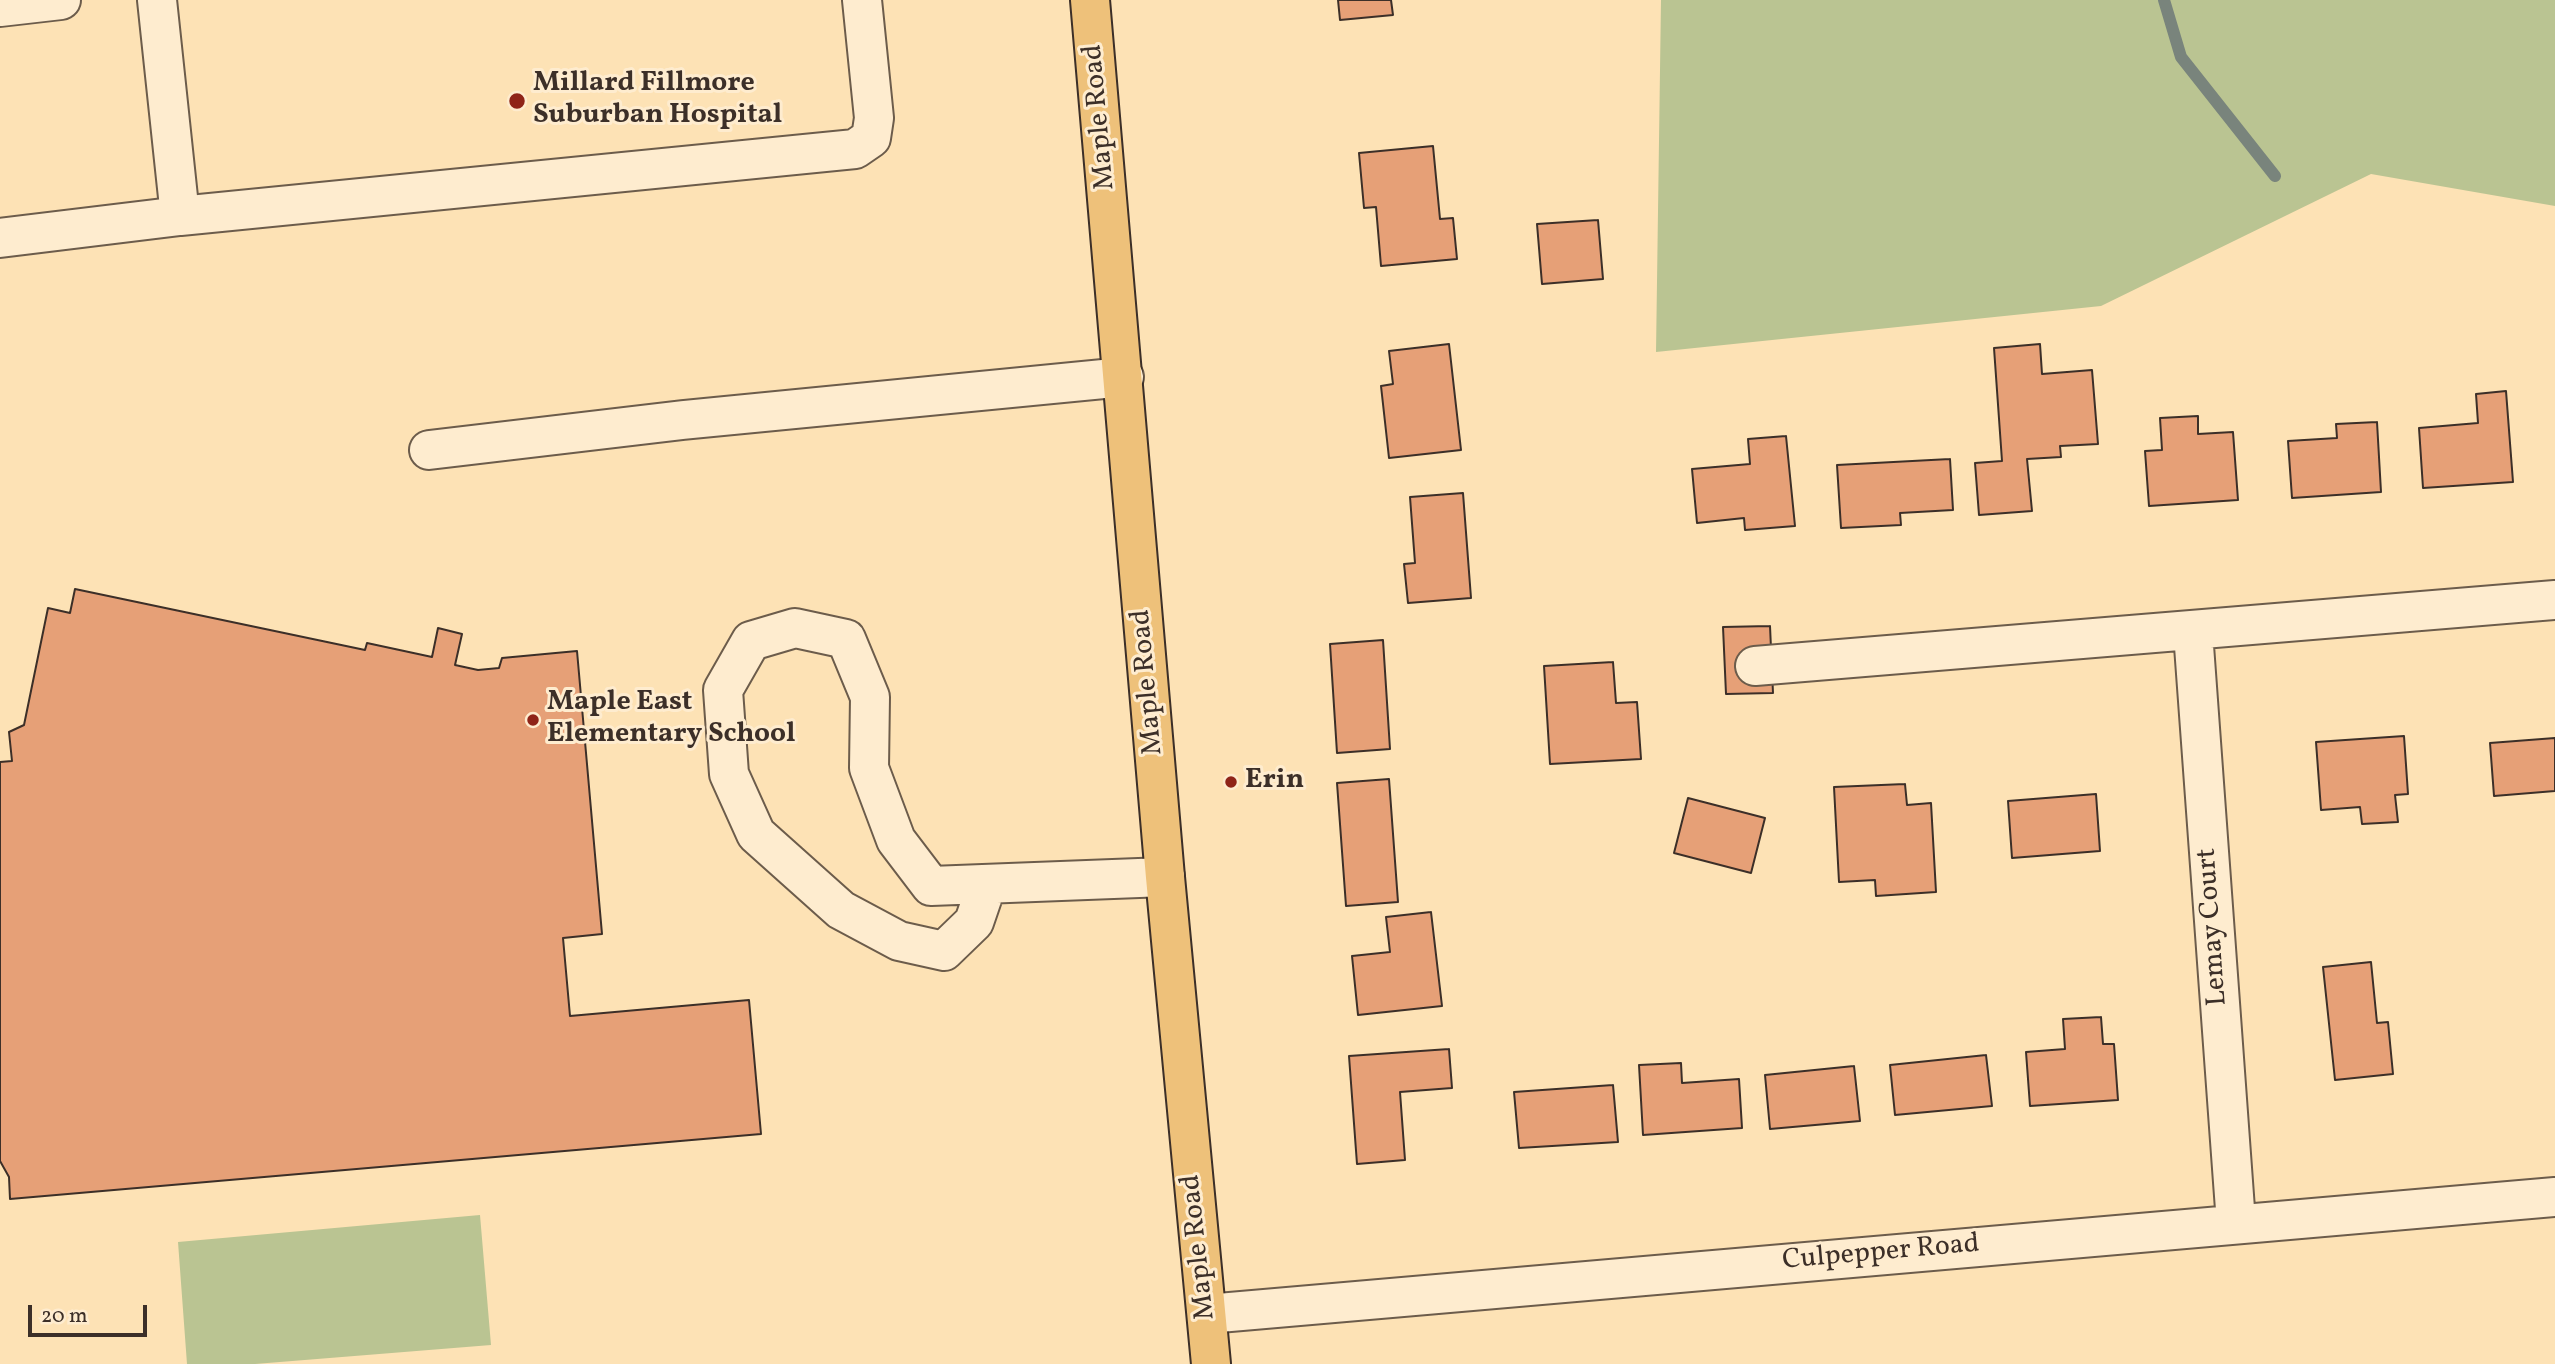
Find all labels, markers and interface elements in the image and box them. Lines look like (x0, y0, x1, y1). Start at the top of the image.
street label: Maple Road (1078, 43, 1124, 191)
place label: Millard Fillmore Suburban Hospital (533, 68, 782, 134)
marker: Millard Fillmore Suburban Hospital (507, 91, 527, 111)
street label: Maple Road (1126, 608, 1172, 756)
place label: Maple East Elementary School (547, 687, 796, 753)
marker: Maple East Elementary School (525, 712, 541, 728)
place label: Erin (1245, 765, 1304, 799)
marker: Erin (1223, 774, 1239, 790)
street label: Lemay Court (2192, 847, 2236, 1007)
street label: Maple Road (1176, 1173, 1224, 1321)
street label: Culpepper Road (1781, 1229, 1981, 1279)
scale bar (32, 1290, 150, 1334)
text: 20 m (41, 1302, 87, 1331)

